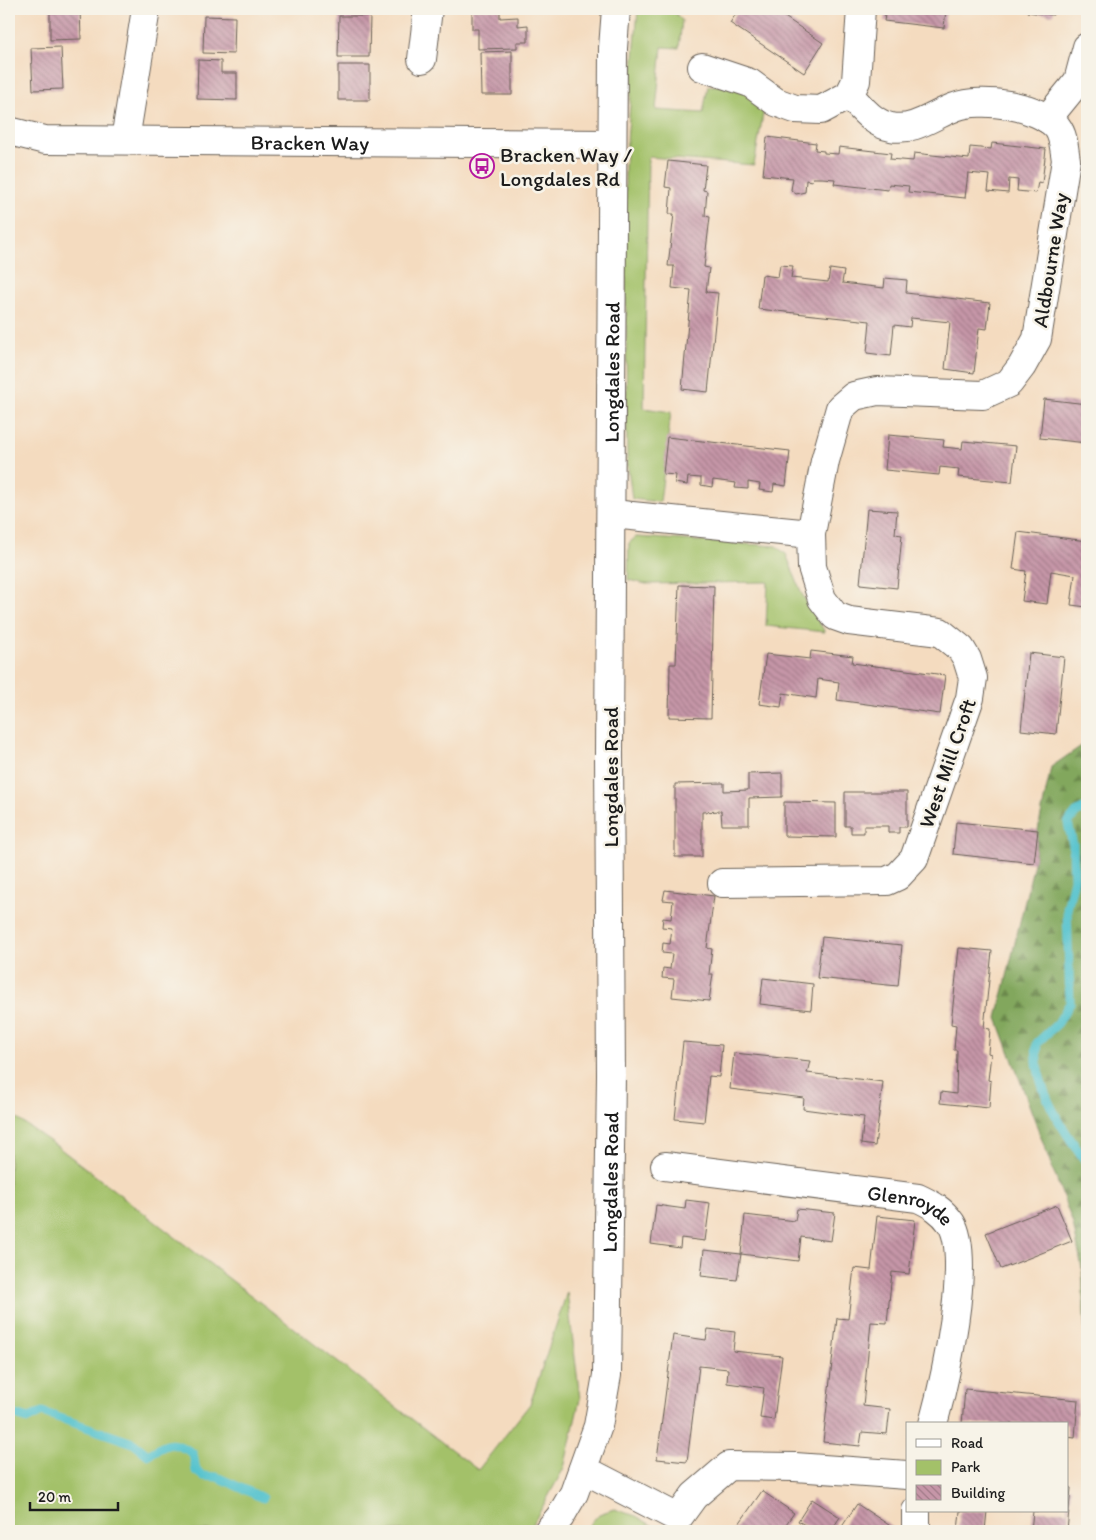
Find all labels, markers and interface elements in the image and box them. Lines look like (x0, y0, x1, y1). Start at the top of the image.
street label: Bracken Way (250, 129, 369, 155)
place label: Bracken Way / Longdales Rd (500, 142, 632, 191)
bus stop icon: Bracken Way / Longdales Rd (469, 153, 495, 179)
street label: Aldbourne Way (1027, 191, 1073, 329)
street label: Longdales Road (598, 301, 624, 443)
street label: West Mill Croft (913, 695, 981, 831)
street label: Longdales Road (598, 706, 623, 847)
street label: Longdales Road (596, 1111, 623, 1253)
street label: Glenroyde (866, 1179, 960, 1230)
legend (906, 1422, 1068, 1512)
text: Road (951, 1434, 984, 1452)
text: Park (951, 1458, 981, 1476)
scale bar (30, 1480, 118, 1512)
text: Building (951, 1484, 1005, 1502)
text: 20 m (38, 1488, 72, 1506)

